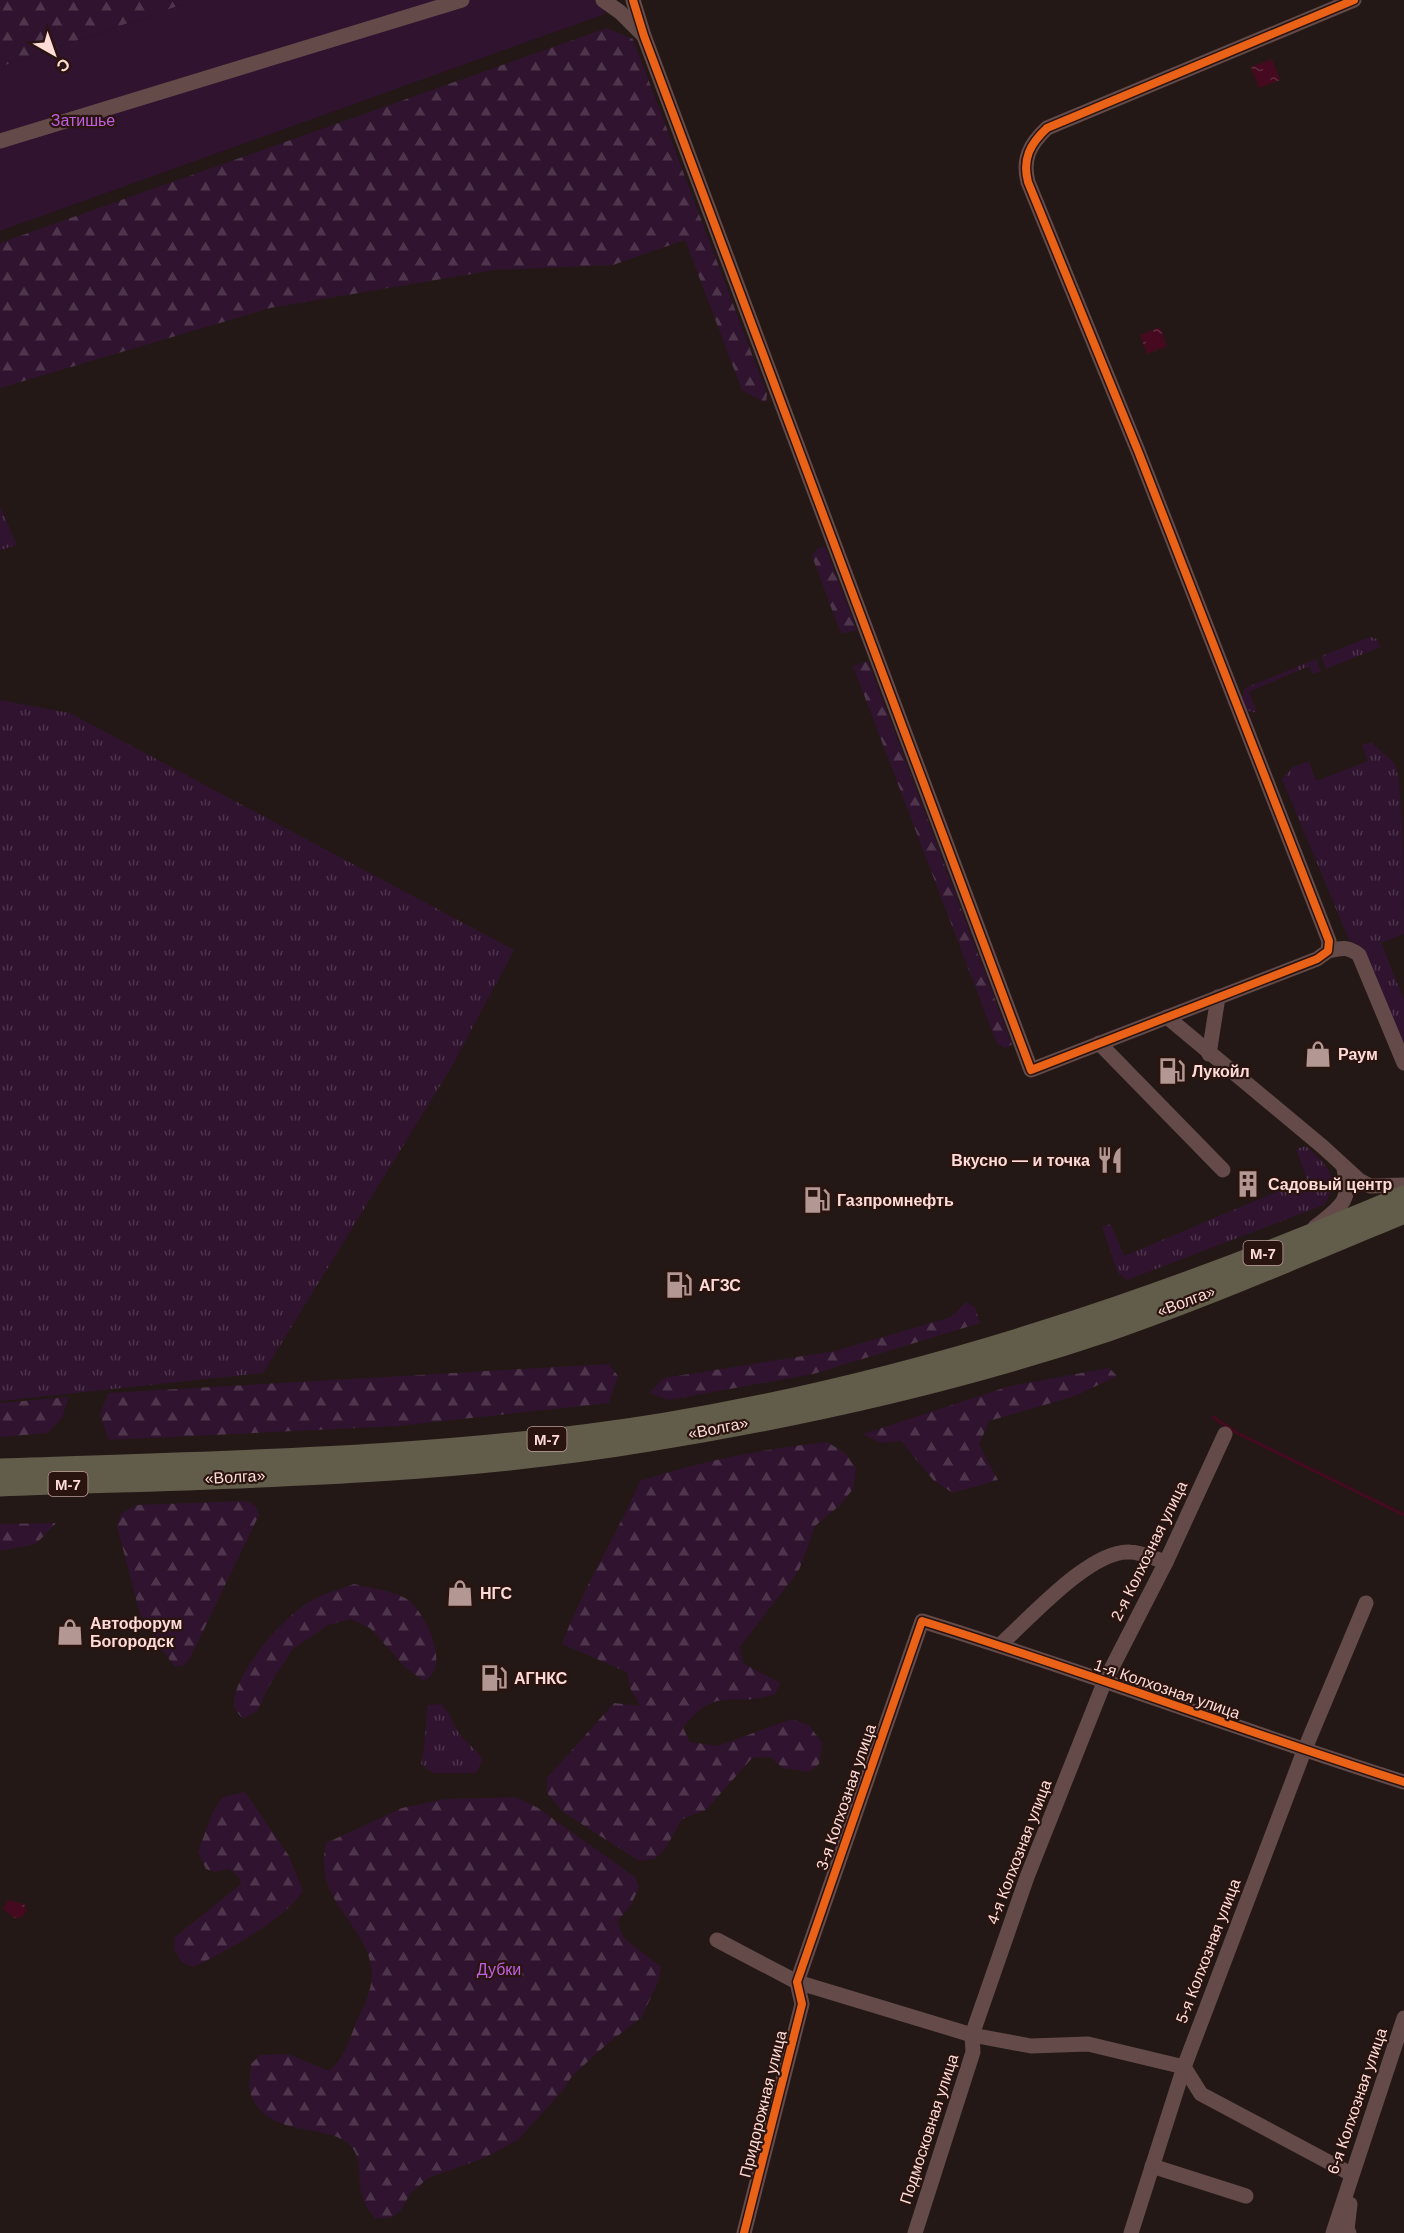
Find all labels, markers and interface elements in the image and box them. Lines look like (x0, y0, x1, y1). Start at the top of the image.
north arrow (24, 24, 84, 84)
text: С (53, 55, 73, 76)
park label: Затишье (51, 112, 115, 129)
shop icon: Раум (1303, 1039, 1333, 1069)
place label: Раум (1338, 1046, 1378, 1063)
fuel station icon: Лукойл (1157, 1056, 1187, 1086)
place label: Лукойл (1192, 1063, 1250, 1080)
restaurant icon: Вкусно — и точка (1095, 1145, 1125, 1175)
place label: Вкусно — и точка (951, 1152, 1090, 1169)
building icon: Садовый центр (1233, 1169, 1263, 1199)
place label: Садовый центр (1268, 1176, 1393, 1193)
fuel station icon: Газпромнефть (802, 1185, 832, 1215)
place label: Газпромнефть (837, 1192, 954, 1209)
road number: М-7 (1244, 1241, 1282, 1265)
fuel station icon: АГЗС (664, 1270, 694, 1300)
place label: АГЗС (699, 1277, 741, 1294)
street label: «Волга» (1155, 1282, 1217, 1320)
street label: «Волга» (687, 1414, 750, 1442)
road number: М-7 (528, 1427, 566, 1451)
street label: «Волга» (204, 1467, 266, 1487)
road number: М-7 (48, 1472, 88, 1496)
street label: 2-я Колхозная улица (1108, 1478, 1190, 1624)
shop icon: НГС (445, 1578, 475, 1608)
place label: НГС (480, 1585, 512, 1602)
place label: Автофорум Богородск (90, 1615, 182, 1650)
shop icon: Автофорум Богородск (55, 1617, 85, 1647)
street label: 1-я Колхозная улица (1092, 1656, 1242, 1722)
fuel station icon: АГНКС (479, 1663, 509, 1693)
place label: АГНКС (514, 1670, 568, 1687)
street label: 3-я Колхозная улица (813, 1722, 879, 1872)
street label: 4-я Колхозная улица (984, 1777, 1054, 1927)
street label: 5-я Колхозная улица (1173, 1876, 1243, 2026)
park label: Дубки (477, 1961, 521, 1978)
street label: 6-я Колхозная улица (1324, 2026, 1390, 2176)
street label: Придорожная улица (737, 2029, 790, 2179)
street label: Подмосковная улица (897, 2052, 961, 2206)

